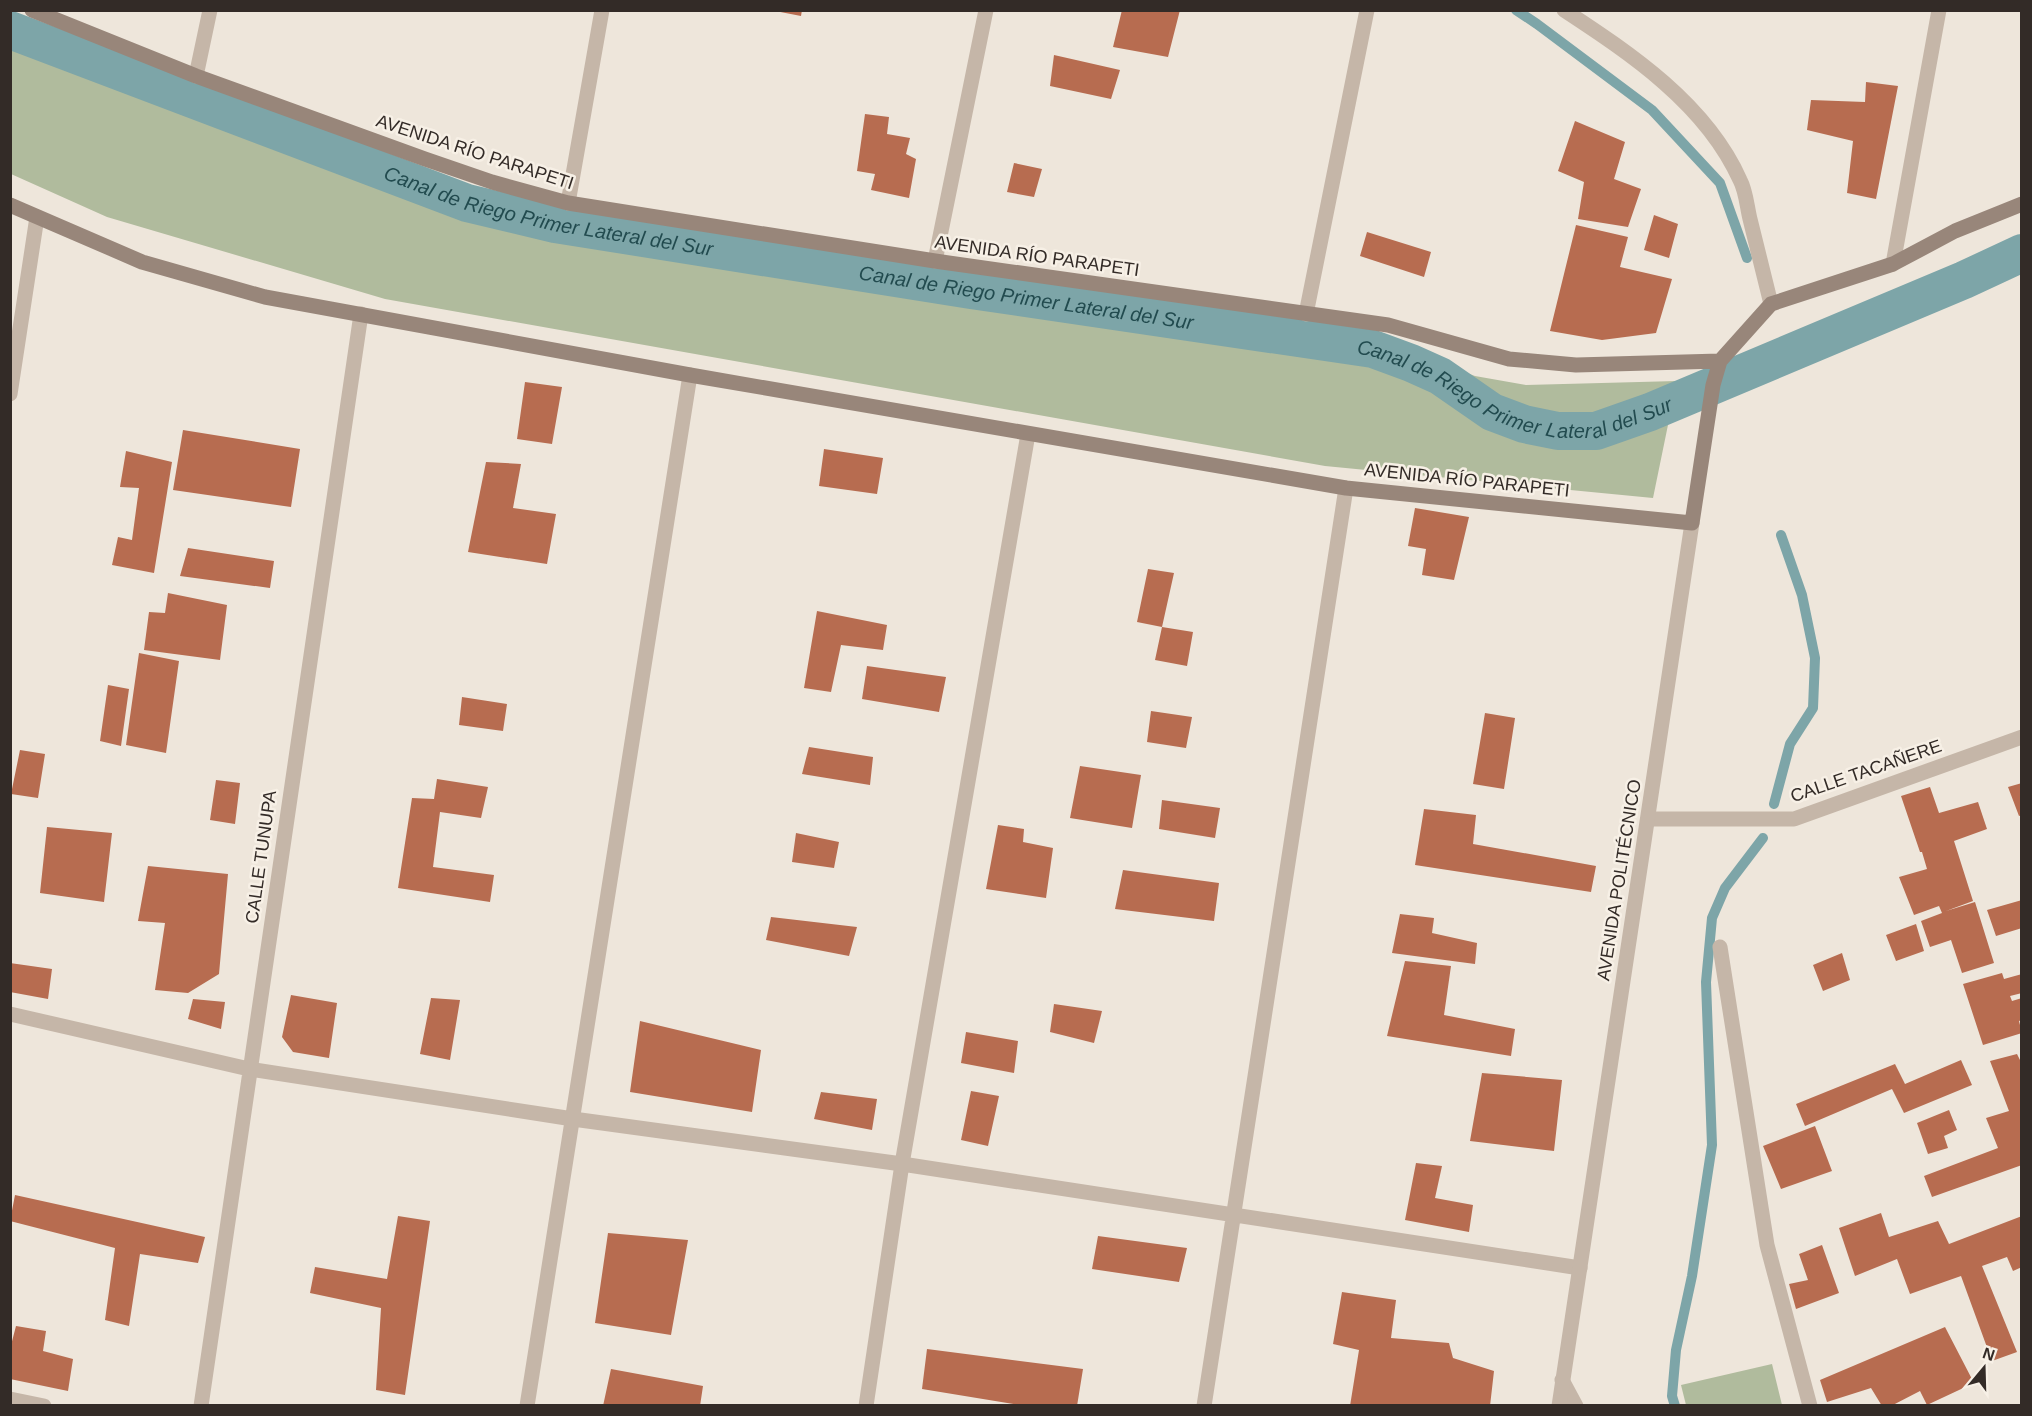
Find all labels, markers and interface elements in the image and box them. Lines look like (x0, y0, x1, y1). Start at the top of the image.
street label: AVENIDA RÍO PARAPETI (374, 111, 576, 193)
water label: Canal de Riego Primer Lateral del Sur (381, 162, 716, 260)
street label: AVENIDA RÍO PARAPETI (933, 232, 1141, 280)
water label: Canal de Riego Primer Lateral del Sur (857, 261, 1196, 334)
water label: Canal de Riego Primer Lateral del Sur (1356, 336, 1676, 443)
street label: AVENIDA RÍO PARAPETI (1363, 459, 1571, 501)
street label: CALLE TACAÑERE (1788, 735, 1944, 806)
street label: AVENIDA POLITÉCNICO (1593, 778, 1645, 982)
street label: CALLE TUNUPA (242, 789, 280, 925)
north arrow (1954, 1338, 2014, 1398)
text: N (1980, 1344, 1997, 1364)

